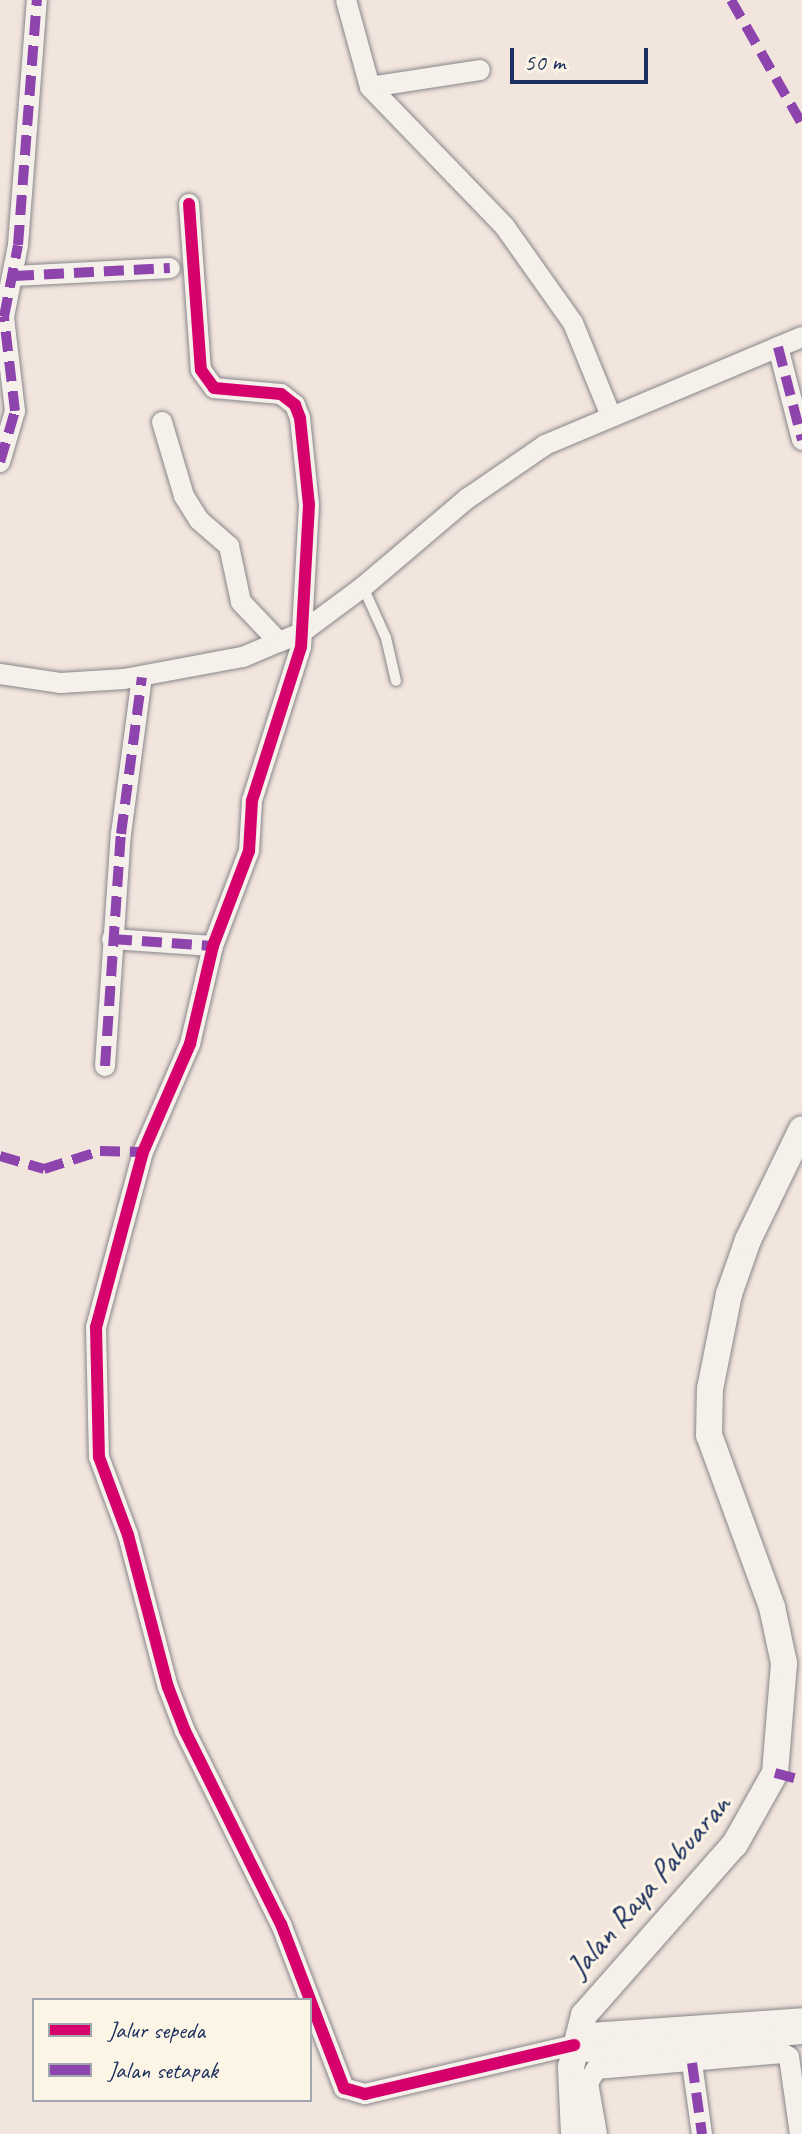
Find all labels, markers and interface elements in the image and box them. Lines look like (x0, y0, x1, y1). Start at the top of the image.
scale bar (514, 32, 652, 82)
text: 50 m (524, 47, 565, 77)
street label: Jalan Raya Pabuaran (558, 1786, 740, 1986)
legend (32, 1998, 312, 2102)
text: Jalur sepeda (108, 2015, 205, 2045)
text: Jalan setapak (108, 2055, 218, 2085)

